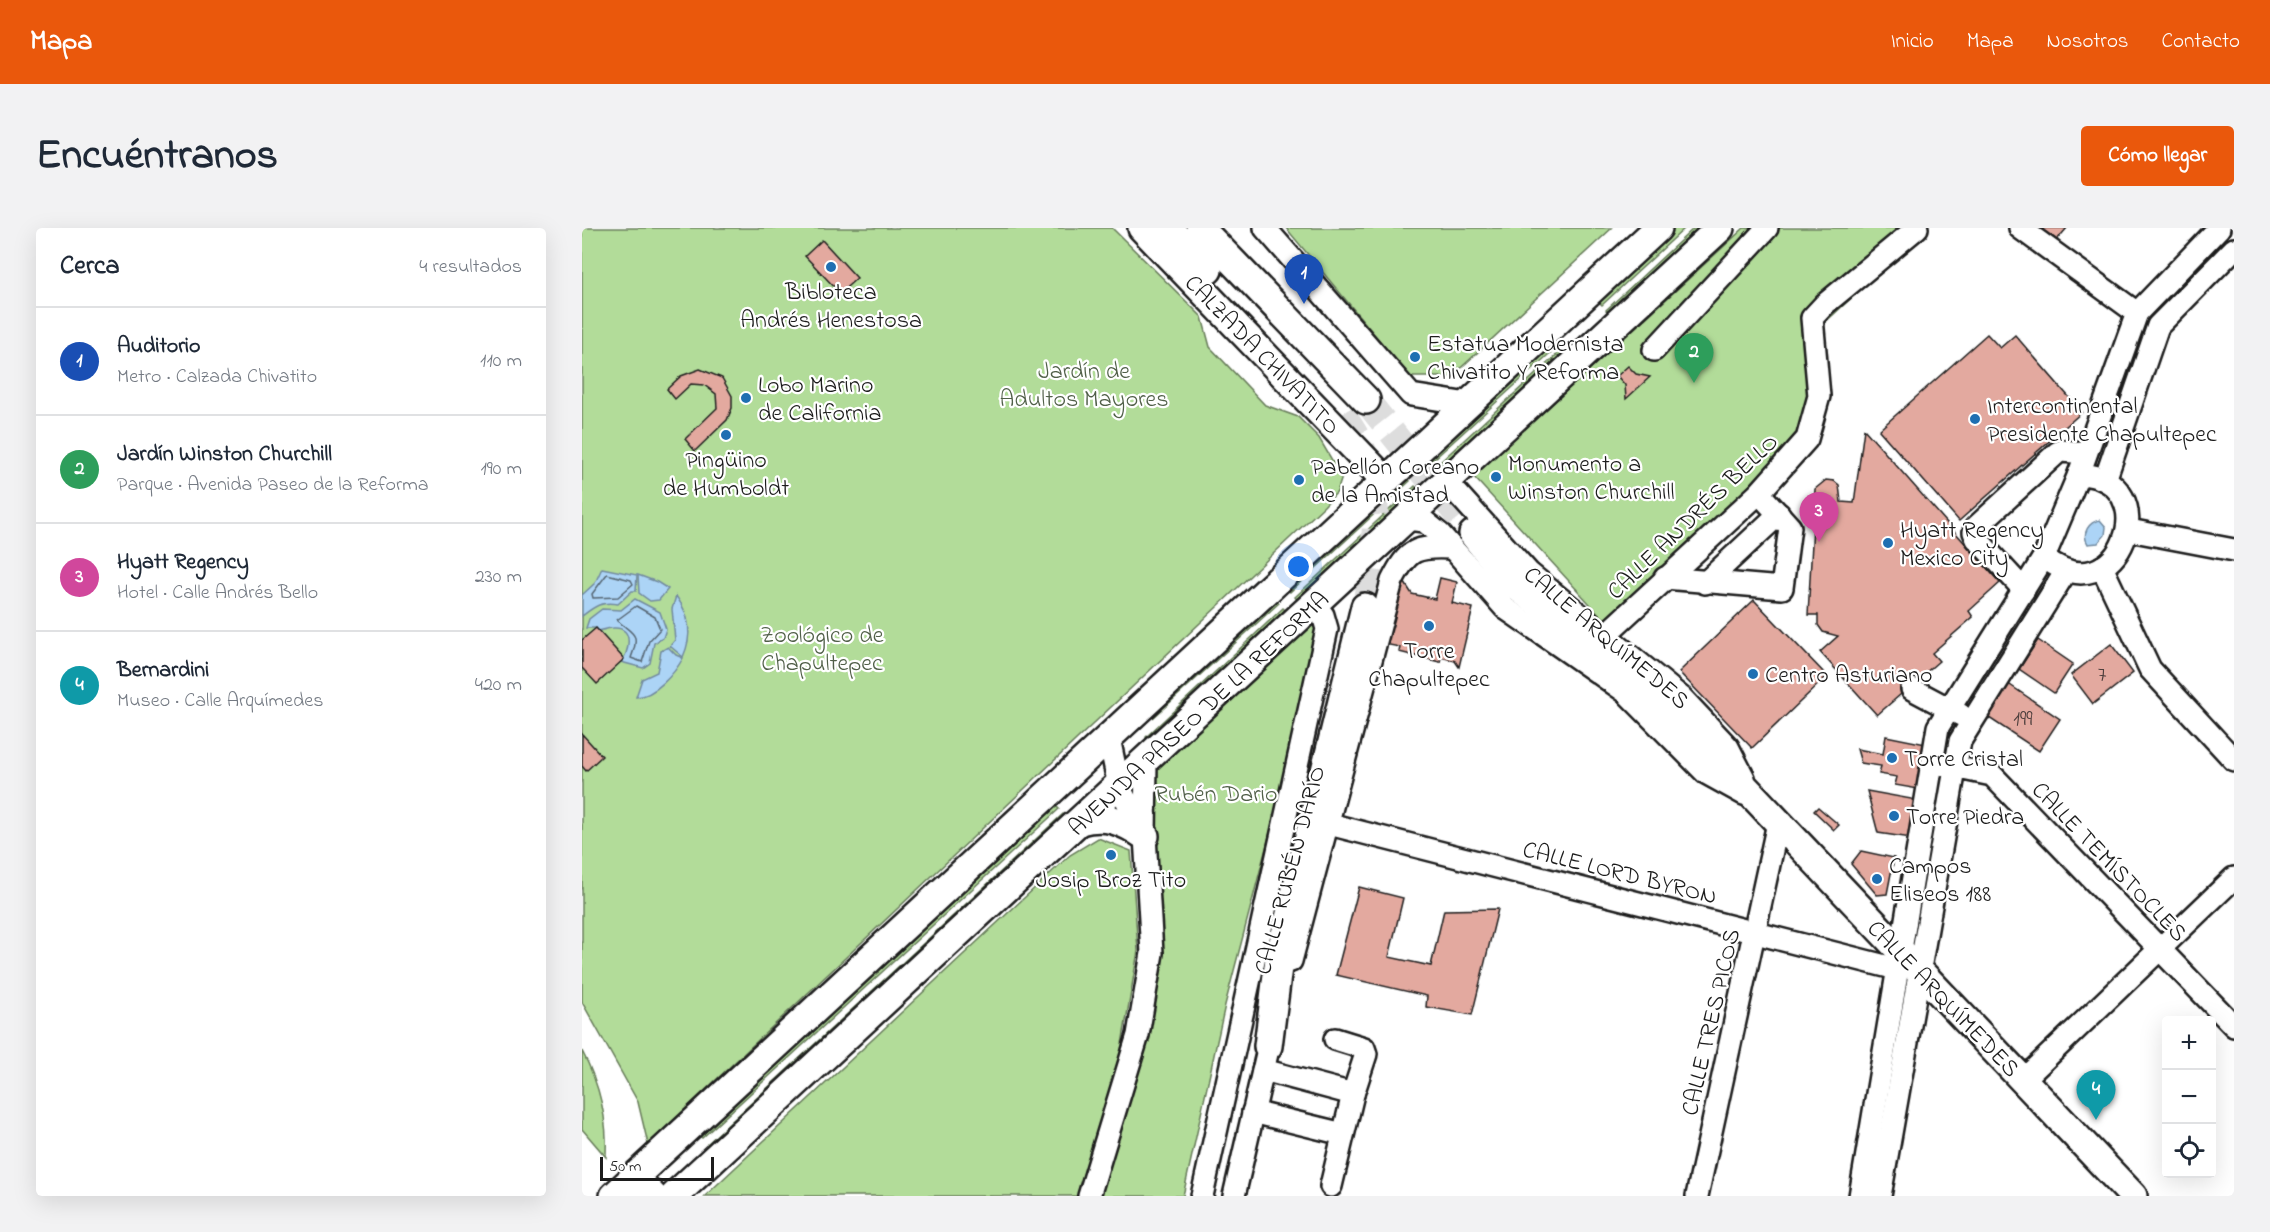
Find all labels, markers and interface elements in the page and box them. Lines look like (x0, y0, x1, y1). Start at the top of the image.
text: Mapa (30, 22, 92, 63)
text: Inicio (1891, 27, 1934, 57)
text: Mapa (1967, 27, 2014, 57)
text: Nosotros (2047, 27, 2129, 57)
text: Contacto (2162, 27, 2240, 57)
text: Encuéntranos (36, 126, 278, 187)
button: Cómo llegar (2081, 126, 2234, 186)
text: Cerca (60, 248, 120, 286)
text: 4 resultados (419, 253, 522, 282)
pin: 1 (1284, 254, 1324, 304)
marker: Bibloteca Andrés Henestosa (824, 260, 838, 274)
street label: CALZADA CHIVATITO (1175, 268, 1347, 444)
place label: Bibloteca Andrés Henestosa (740, 276, 922, 339)
place label: Estatua Modernista Chivatito Y Reforma (1427, 328, 1624, 391)
text: Auditorio (117, 331, 200, 363)
pin: 2 (1674, 334, 1714, 383)
text: 1 (76, 347, 83, 376)
text: 110 m (480, 347, 522, 376)
marker: Estatua Modernista Chivatito Y Reforma (1408, 350, 1422, 364)
park label: Jardín de Adultos Mayores (999, 355, 1169, 419)
text: Metro · Calzada Chivatito (117, 363, 317, 392)
place label: Lobo Marino de California (758, 369, 881, 432)
place label: Intercontinental Presidente Chapultepec (1987, 390, 2217, 453)
marker: Lobo Marino de California (739, 391, 753, 405)
marker: Intercontinental Presidente Chapultepec (1968, 412, 1982, 426)
street label: CALLE ANDRÉS BELLO (1600, 426, 1787, 609)
marker: Pingüino de Humboldt (719, 428, 733, 442)
text: Jardín Winston Churchill (117, 439, 332, 471)
place label: Pingüino de Humboldt (663, 444, 789, 507)
place label: Monumento a Winston Churchill (1508, 448, 1675, 511)
place label: Pabellón Coreano de la Amistad (1311, 451, 1479, 514)
text: 2 (75, 455, 84, 484)
text: 190 m (480, 455, 522, 484)
marker: Monumento a Winston Churchill (1489, 470, 1503, 484)
text: Parque · Avenida Paseo de la Reforma (117, 471, 429, 500)
marker: Pabellón Coreano de la Amistad (1292, 473, 1306, 487)
pin: 3 (1800, 492, 1838, 542)
place label: Hyatt Regency Mexico City (1900, 514, 2044, 578)
marker: Hyatt Regency Mexico City (1881, 536, 1895, 550)
text: Hyatt Regency (117, 547, 249, 579)
your location (1284, 552, 1313, 581)
street label: CALLE ARQUÍMEDES (1515, 559, 1696, 719)
text: 3 (75, 563, 84, 592)
text: 230 m (475, 563, 522, 592)
text: Hotel · Calle Andrés Bello (117, 579, 318, 608)
street label: AVENIDA PASEO DE LA REFORMA (1061, 584, 1338, 846)
park label: Zoológico de Chapultepec (761, 619, 884, 682)
marker: Torre Chapultepec (1422, 619, 1436, 633)
place label: Torre Chapultepec (1368, 635, 1490, 698)
text: Bernardini (117, 655, 209, 687)
place label: Centro Asturiano (1765, 659, 1933, 694)
house number: 7 (2098, 661, 2107, 691)
marker: Centro Asturiano (1746, 667, 1760, 681)
text: 4 (75, 671, 84, 700)
text: 420 m (475, 671, 522, 700)
text: Museo · Calle Arquímedes (117, 687, 323, 716)
house number: 199 (2013, 705, 2033, 735)
place label: Torre Cristal (1904, 743, 2023, 778)
marker: Torre Cristal (1885, 751, 1899, 765)
street label: CALLE RUBÉN DARÍO (1247, 762, 1336, 979)
street label: CALLE TEMÍSTOCLES (2022, 774, 2194, 951)
park label: Rubén Dario (1155, 778, 1278, 813)
place label: Torre Piedra (1906, 801, 2024, 836)
marker: Torre Piedra (1887, 809, 1901, 823)
street label: CALLE LORD BYRON (1519, 833, 1720, 915)
marker: Josip Broz Tito (1104, 848, 1118, 862)
place label: Campos Eliseos 188 (1889, 850, 1991, 913)
place label: Josip Broz Tito (1036, 864, 1186, 899)
marker: Campos Eliseos 188 (1870, 872, 1884, 886)
street label: CALLE ARQUÍMEDES (1858, 913, 2027, 1087)
street label: CALLE TRES PICOS (1674, 926, 1751, 1120)
map controls (2162, 1016, 2216, 1178)
button: + (2162, 1016, 2216, 1070)
pin: 4 (2076, 1070, 2116, 1120)
button: − (2162, 1070, 2216, 1124)
button: locate (2162, 1124, 2216, 1178)
scale bar (600, 1154, 714, 1182)
text: 50 m (609, 1155, 641, 1179)

